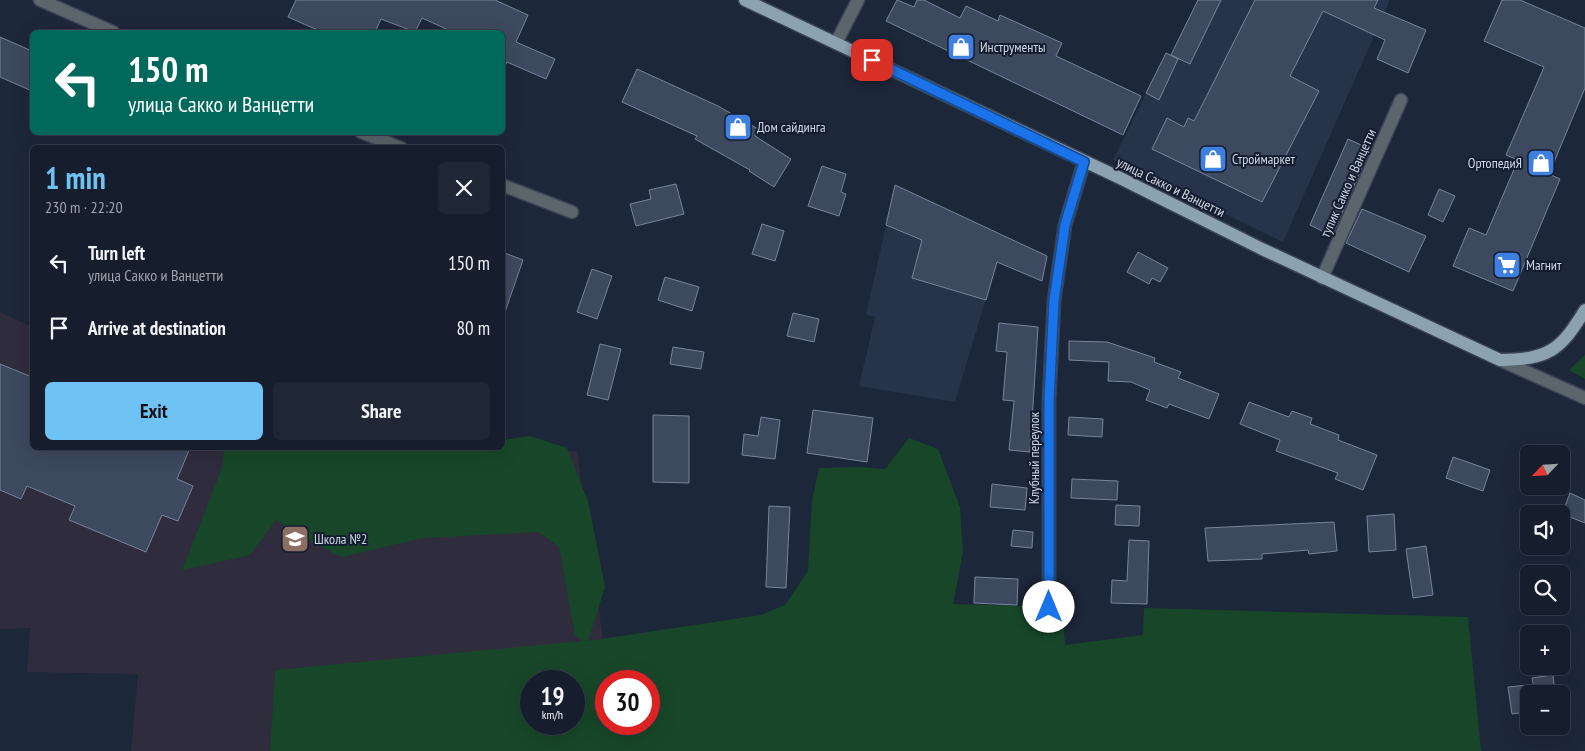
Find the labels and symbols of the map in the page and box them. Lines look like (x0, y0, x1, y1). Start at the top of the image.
shop icon: Инструменты (946, 32, 976, 62)
place label: Инструменты (980, 38, 1045, 56)
pin (851, 39, 893, 81)
shop icon: Дом сайдинга (723, 112, 753, 142)
place label: Дом сайдинга (757, 118, 826, 136)
street label: тупик Сакко и Ванцетти (1316, 126, 1380, 240)
shop icon: Строймаркет (1198, 144, 1228, 174)
shop icon: ОртопедиЯ (1526, 148, 1556, 178)
place label: Строймаркет (1232, 150, 1296, 168)
street label: улица Сакко и Ванцетти (1114, 153, 1228, 221)
place label: ОртопедиЯ (1468, 154, 1522, 172)
supermarket icon: Магнит (1492, 250, 1522, 280)
place label: Магнит (1526, 256, 1562, 274)
street label: Клубный переулок (1025, 411, 1043, 504)
north arrow (1520, 445, 1570, 495)
school or university icon: Школа №2 (280, 524, 310, 554)
place label: Школа №2 (314, 530, 367, 548)
position arrow (1022, 580, 1074, 632)
speed limit sign: 30 (595, 670, 660, 735)

